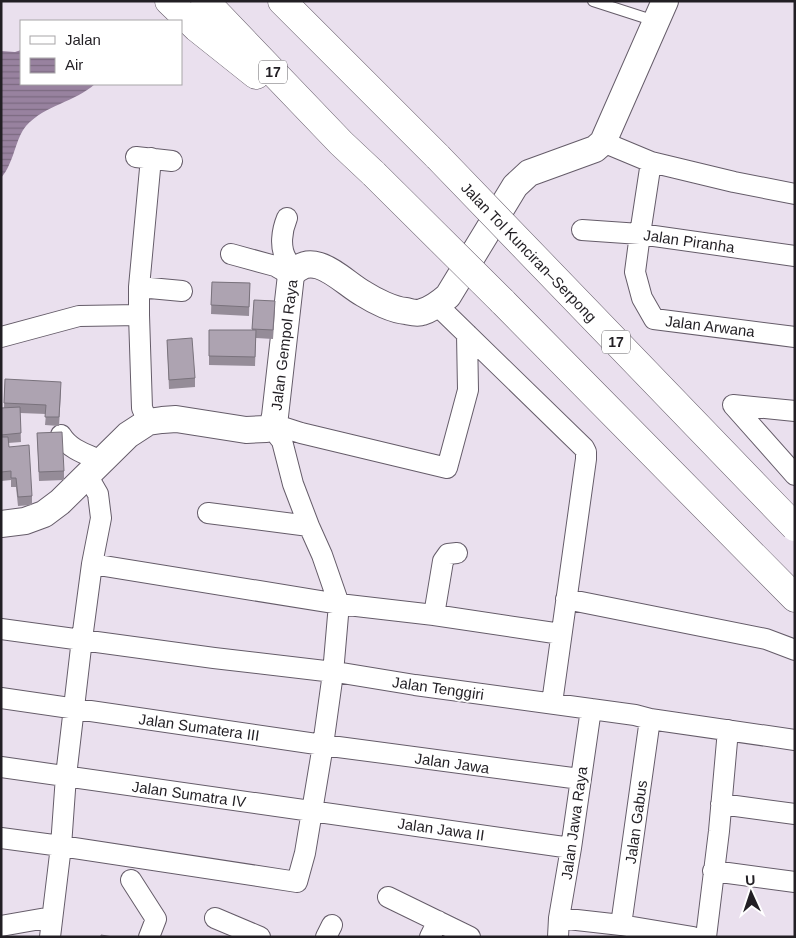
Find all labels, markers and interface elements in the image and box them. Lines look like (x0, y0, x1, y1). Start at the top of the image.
legend (20, 20, 182, 85)
text: Jalan (65, 31, 101, 48)
text: Air (65, 56, 83, 73)
road number: 17 (259, 61, 287, 84)
street label: Jalan Tol Kunciran–Serpong (458, 179, 600, 325)
street label: Jalan Piranha (642, 226, 736, 256)
street label: Jalan Gempol Raya (268, 278, 301, 411)
street label: Jalan Arwana (664, 312, 756, 340)
road number: 17 (602, 331, 630, 354)
street label: Jalan Tenggiri (391, 673, 485, 703)
street label: Jalan Sumatera III (138, 710, 260, 744)
street label: Jalan Jawa (414, 749, 491, 777)
street label: Jalan Jawa Raya (558, 765, 590, 881)
street label: Jalan Sumatra IV (131, 778, 247, 810)
street label: Jalan Gabus (622, 779, 650, 865)
street label: Jalan Jawa II (396, 814, 486, 844)
north arrow (726, 868, 776, 918)
text: U (745, 872, 756, 888)

